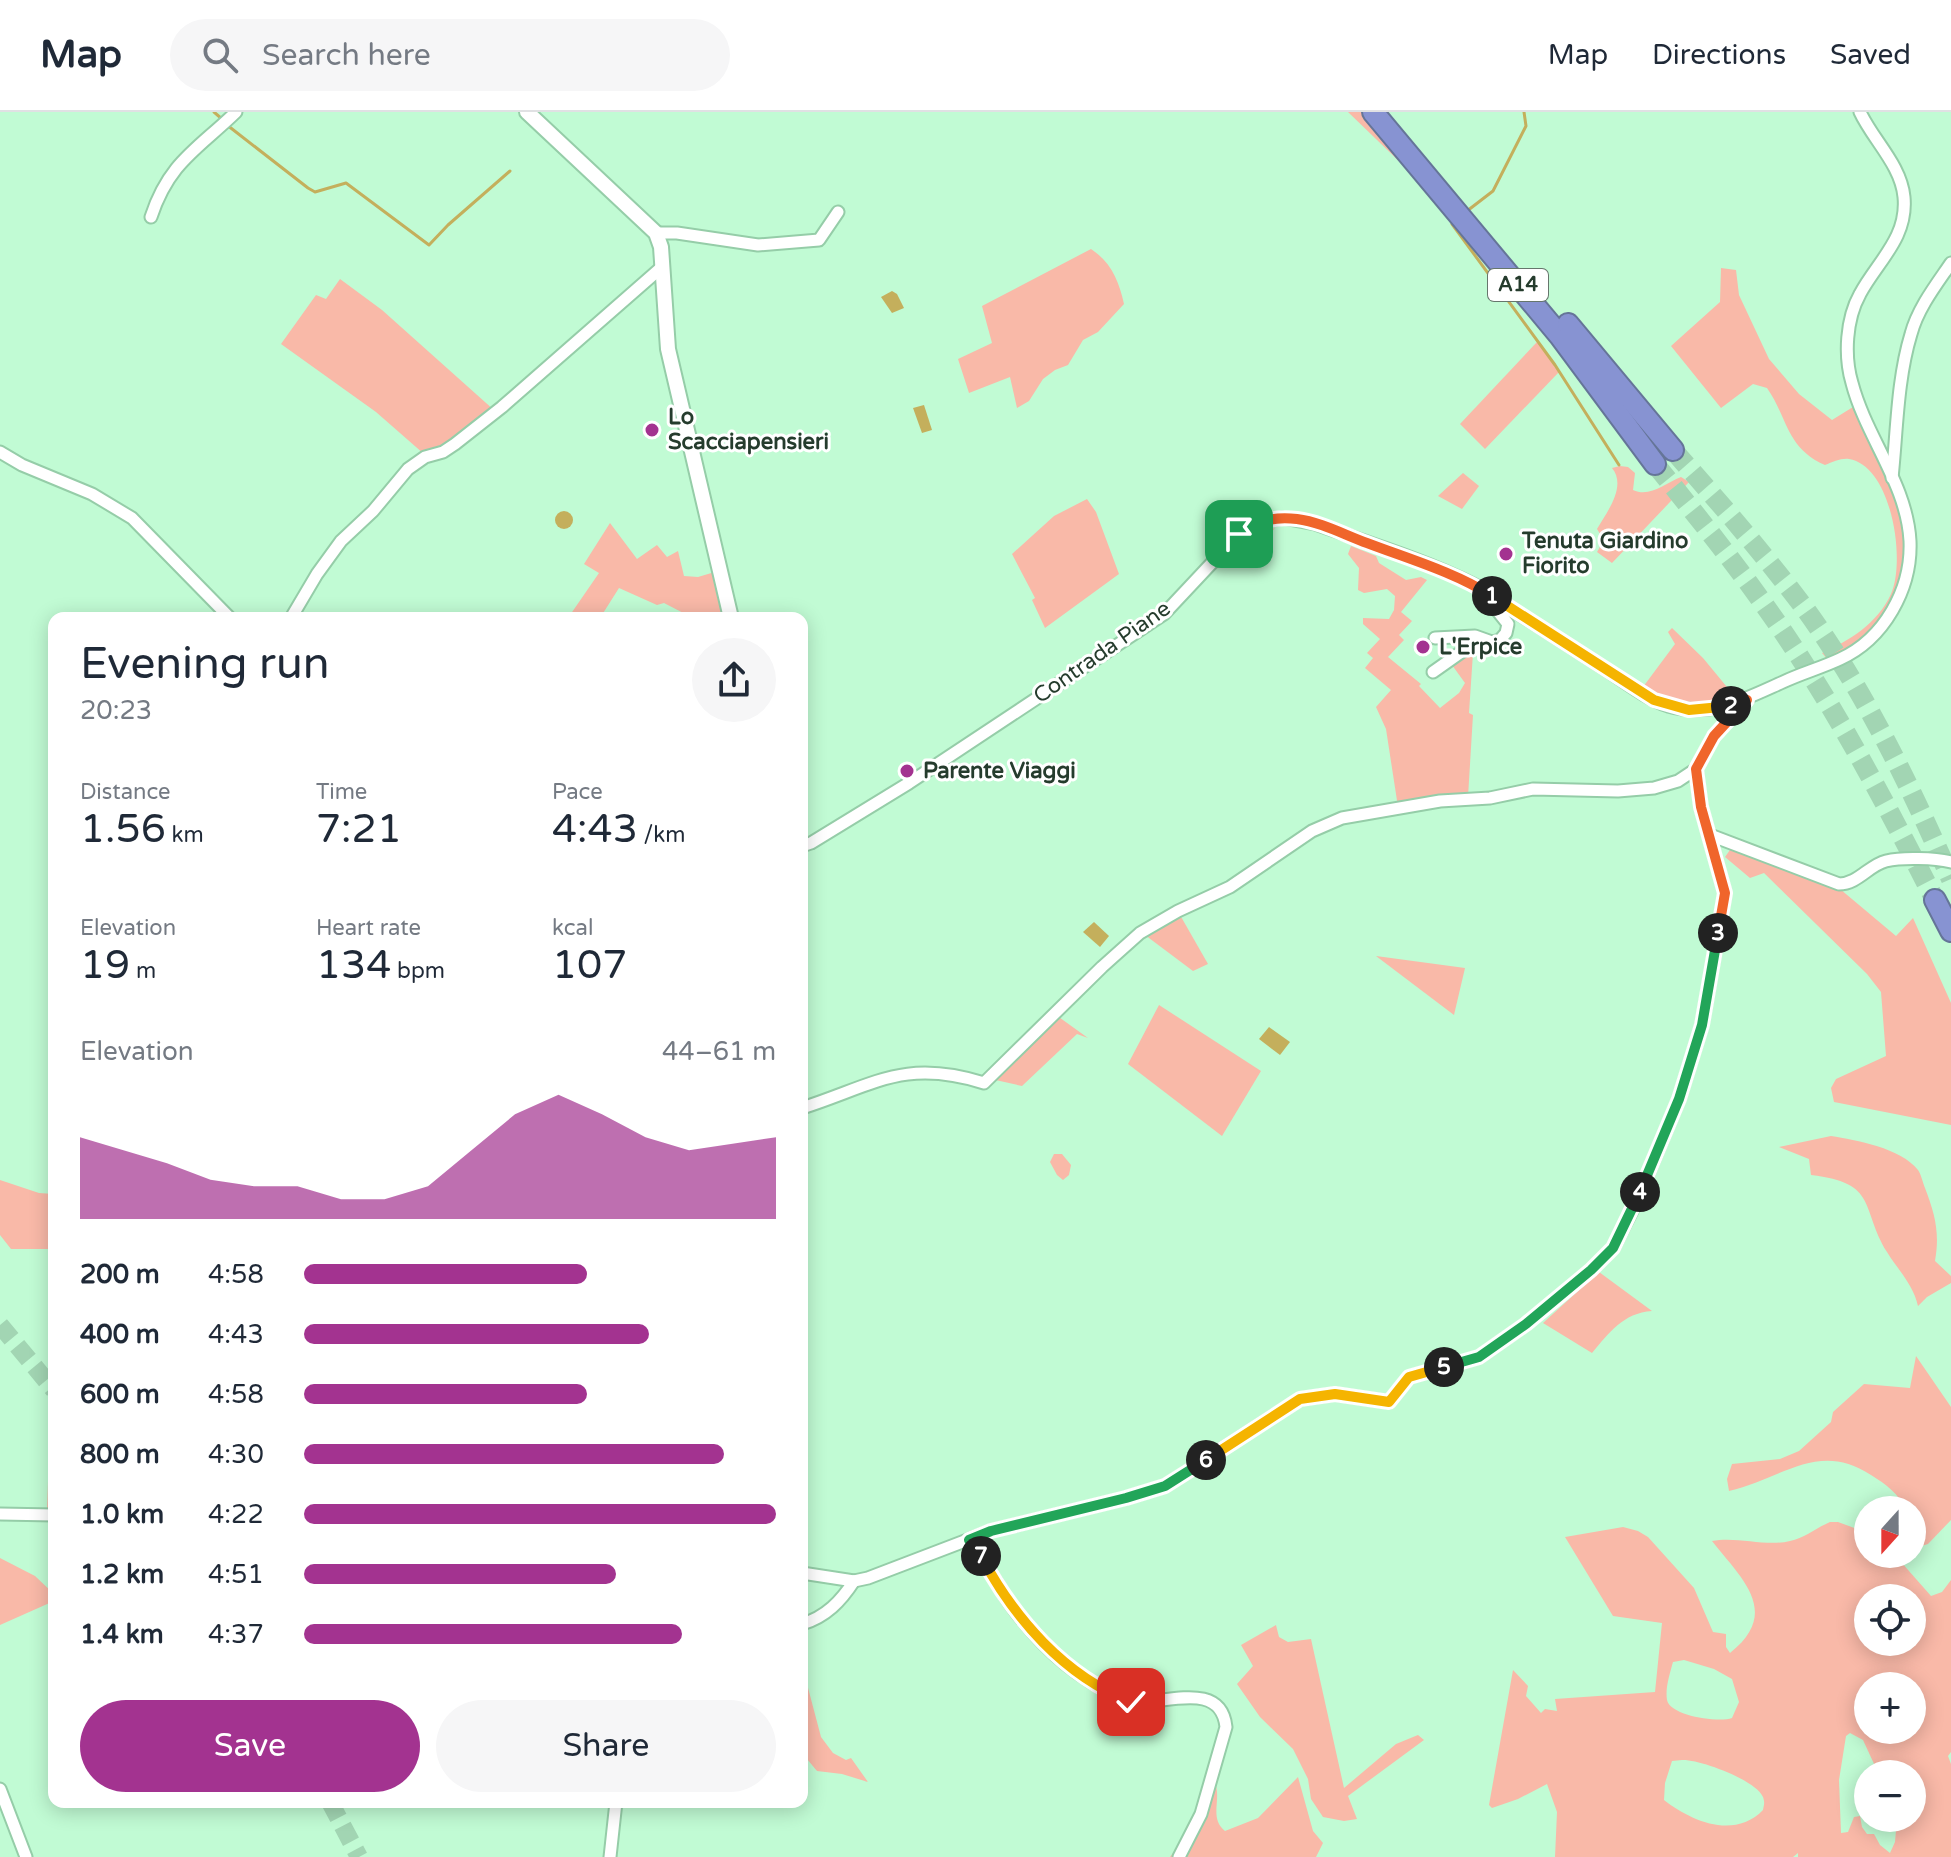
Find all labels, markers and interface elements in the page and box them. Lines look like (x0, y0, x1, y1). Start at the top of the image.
search box (170, 19, 730, 91)
text: Map (40, 32, 122, 78)
icon: search (198, 33, 242, 77)
text: Search here (262, 37, 431, 74)
text: Map (1548, 38, 1608, 72)
text: Directions (1652, 38, 1786, 72)
text: Saved (1830, 38, 1911, 72)
road number: A14 (1488, 269, 1548, 301)
place label: Lo Scacciapensieri (668, 404, 829, 455)
marker: Lo Scacciapensieri (643, 421, 661, 439)
pin (1205, 500, 1273, 568)
icon: arrive (1217, 512, 1261, 556)
place label: Tenuta Giardino Fiorito (1521, 528, 1688, 579)
marker: Tenuta Giardino Fiorito (1497, 545, 1515, 563)
pin: 1 (1472, 576, 1512, 616)
text: 1 (1485, 583, 1499, 609)
street label: Contrada Piane (1029, 595, 1175, 709)
place label: L'Erpice (1439, 634, 1522, 660)
text: Evening run (80, 638, 329, 691)
button: share (692, 638, 776, 722)
marker: L'Erpice (1414, 638, 1432, 656)
pin: 2 (1711, 686, 1751, 726)
text: 2 (1724, 693, 1738, 719)
text: 20:23 (80, 695, 152, 726)
place label: Parente Viaggi (923, 758, 1076, 784)
marker: Parente Viaggi (898, 762, 916, 780)
text: Distance (80, 779, 171, 805)
text: Time (316, 779, 367, 805)
text: Pace (552, 779, 603, 805)
text: 1.56 (80, 805, 166, 853)
text: 7:21 (316, 805, 402, 853)
text: 4:43 (552, 805, 638, 853)
text: km (166, 822, 204, 848)
text: /km (638, 822, 685, 848)
pin: 3 (1698, 913, 1738, 953)
text: Elevation (80, 915, 176, 941)
text: Heart rate (316, 915, 421, 941)
text: kcal (552, 915, 593, 941)
text: 3 (1711, 920, 1725, 946)
text: 19 (80, 941, 130, 989)
text: 134 (316, 941, 391, 989)
text: 107 (552, 941, 627, 989)
text: m (130, 958, 156, 984)
text: bpm (391, 958, 445, 984)
text: Elevation (80, 1036, 194, 1067)
text: 44–61 m (662, 1036, 776, 1067)
pin: 4 (1620, 1172, 1660, 1212)
text: 4 (1633, 1179, 1647, 1205)
text: 200 m (80, 1259, 160, 1290)
text: 4:58 (208, 1259, 264, 1290)
text: 400 m (80, 1319, 160, 1350)
text: 4:43 (208, 1319, 264, 1350)
pin: 5 (1424, 1347, 1464, 1387)
text: 5 (1437, 1354, 1451, 1380)
text: 600 m (80, 1379, 160, 1410)
text: 4:58 (208, 1379, 264, 1410)
text: 800 m (80, 1439, 160, 1470)
text: 4:30 (208, 1439, 264, 1470)
pin: 6 (1186, 1440, 1226, 1480)
text: 6 (1199, 1447, 1213, 1473)
north arrow (1854, 1496, 1926, 1568)
map controls (1854, 1496, 1926, 1832)
text: 1.0 km (80, 1499, 164, 1530)
text: 4:22 (208, 1499, 264, 1530)
pin: 7 (961, 1536, 1001, 1576)
text: 7 (974, 1543, 988, 1569)
text: 1.2 km (80, 1559, 164, 1590)
text: 4:51 (208, 1559, 264, 1590)
button: locate (1854, 1584, 1926, 1656)
text: 1.4 km (80, 1619, 164, 1650)
text: 4:37 (208, 1619, 264, 1650)
pin (1097, 1668, 1165, 1736)
button: + (1854, 1672, 1926, 1744)
icon: check (1109, 1680, 1153, 1724)
button: Save (80, 1700, 420, 1792)
button: Share (436, 1700, 776, 1792)
button: − (1854, 1760, 1926, 1832)

